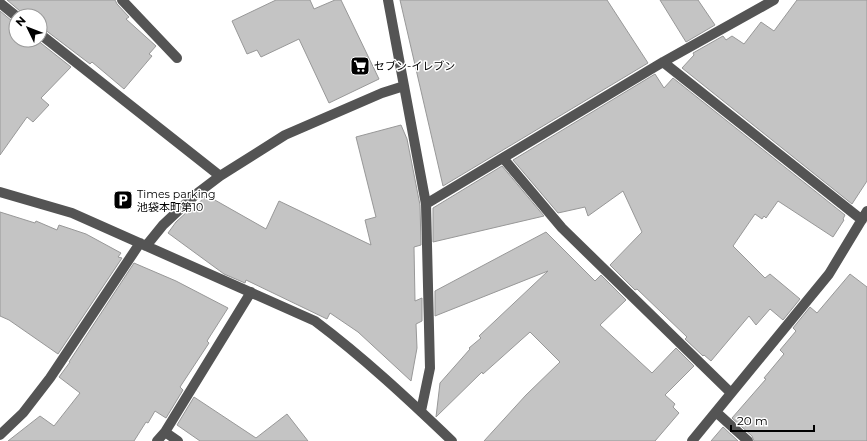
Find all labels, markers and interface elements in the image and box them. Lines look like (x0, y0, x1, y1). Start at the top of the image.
north arrow (8, 8, 48, 48)
text: N (13, 13, 29, 29)
supermarket icon: セブン-イレブン (349, 55, 371, 77)
place label: セブン-イレブン (374, 59, 455, 73)
place label: Times parking 池袋本町第10 (137, 187, 216, 214)
parking icon: Times parking 池袋本町第10 (112, 189, 134, 211)
scale bar (731, 407, 814, 433)
text: 20 m (737, 413, 768, 428)

